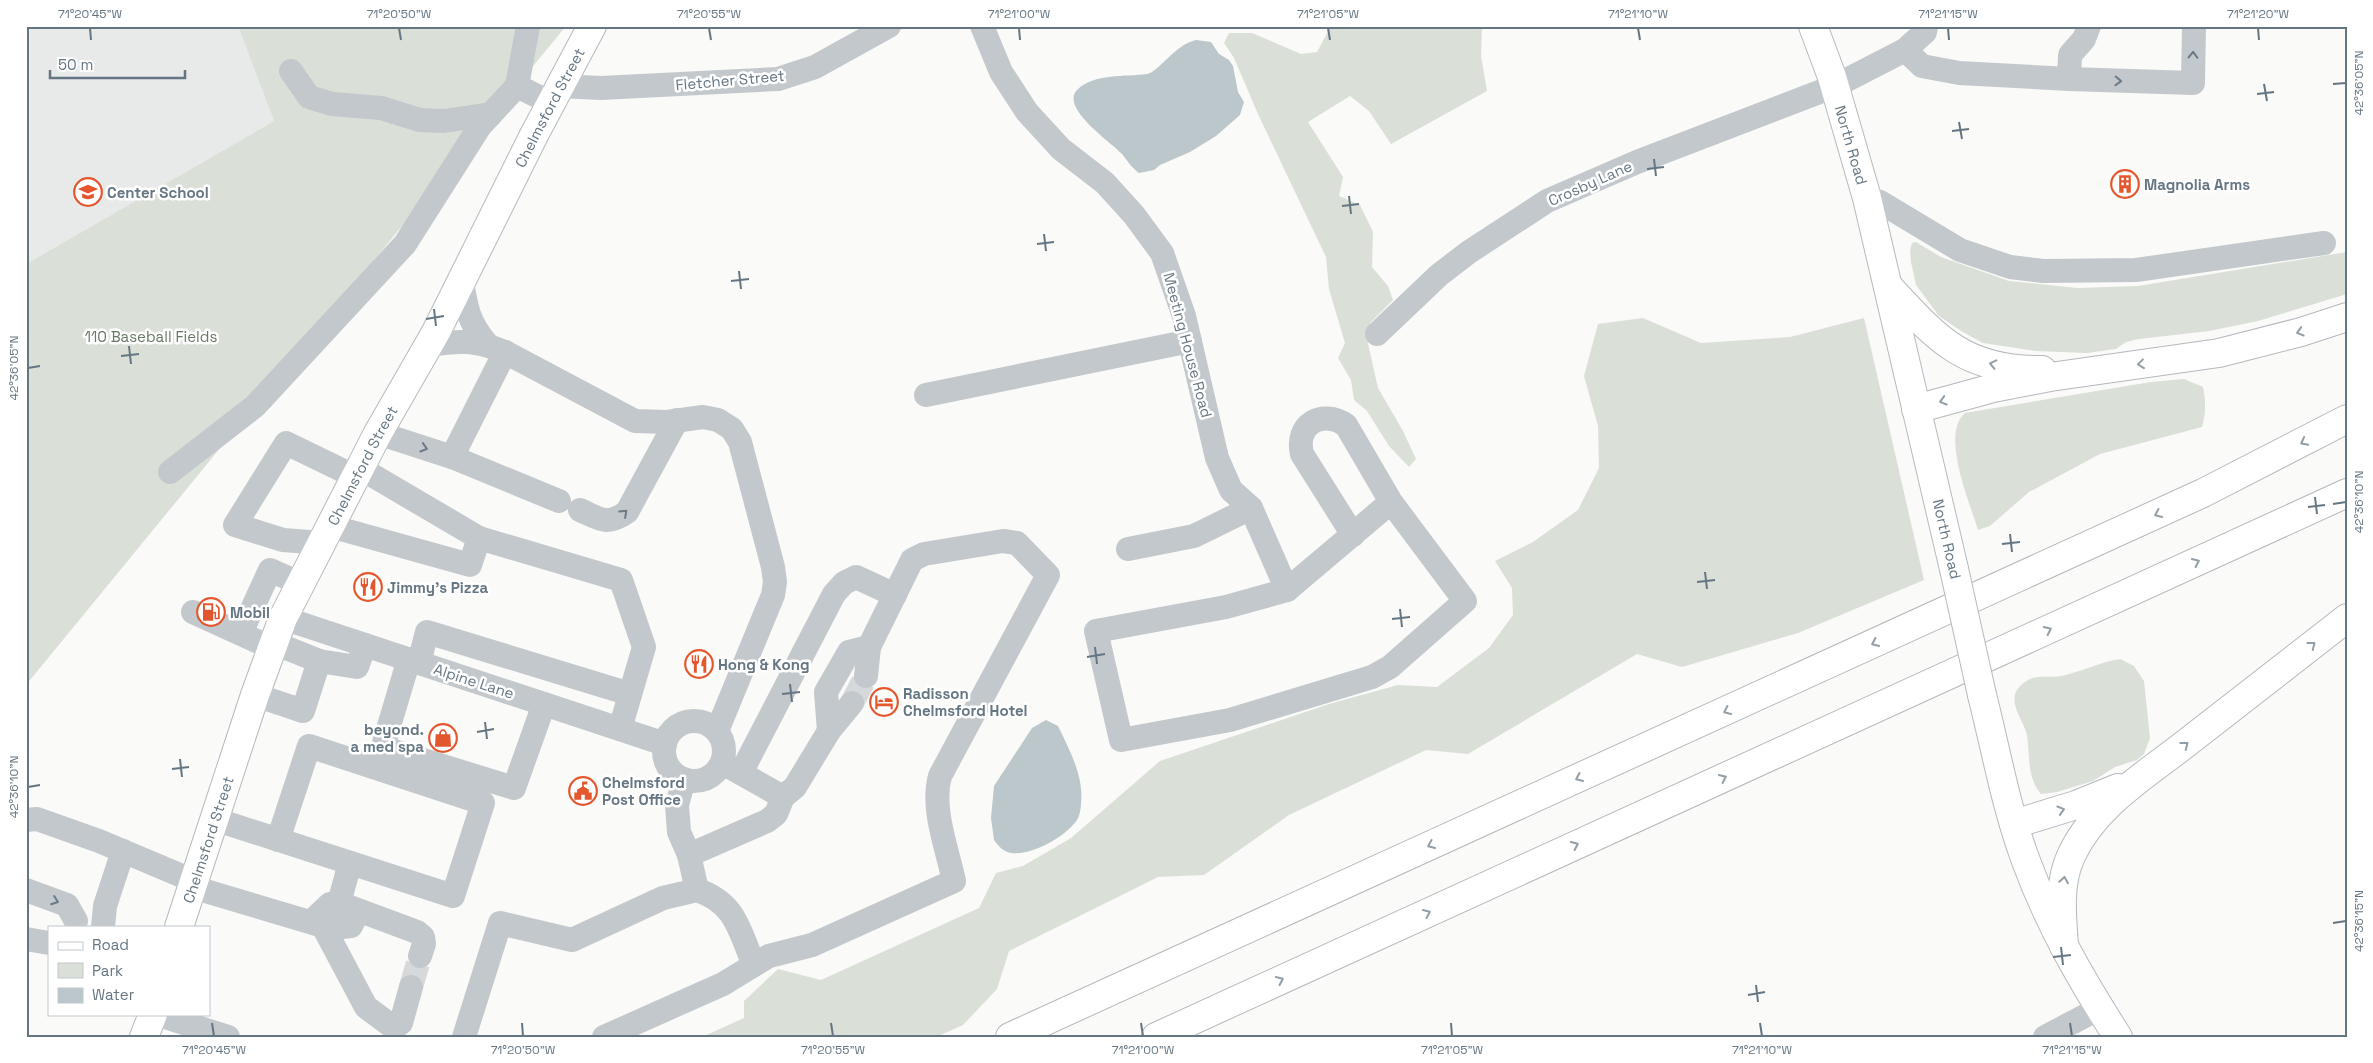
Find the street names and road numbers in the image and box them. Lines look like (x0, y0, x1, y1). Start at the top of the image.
street label: Chelmsford Street (510, 44, 588, 170)
street label: Fletcher Street (675, 66, 785, 94)
street label: North Road (1831, 103, 1872, 187)
street label: Crosby Lane (1545, 156, 1635, 210)
street label: Meeting House Road (1159, 270, 1217, 420)
street label: Chelmsford Street (323, 402, 401, 528)
street label: North Road (1929, 497, 1965, 581)
street label: Alpine Lane (431, 659, 517, 703)
street label: Chelmsford Street (178, 774, 237, 905)

